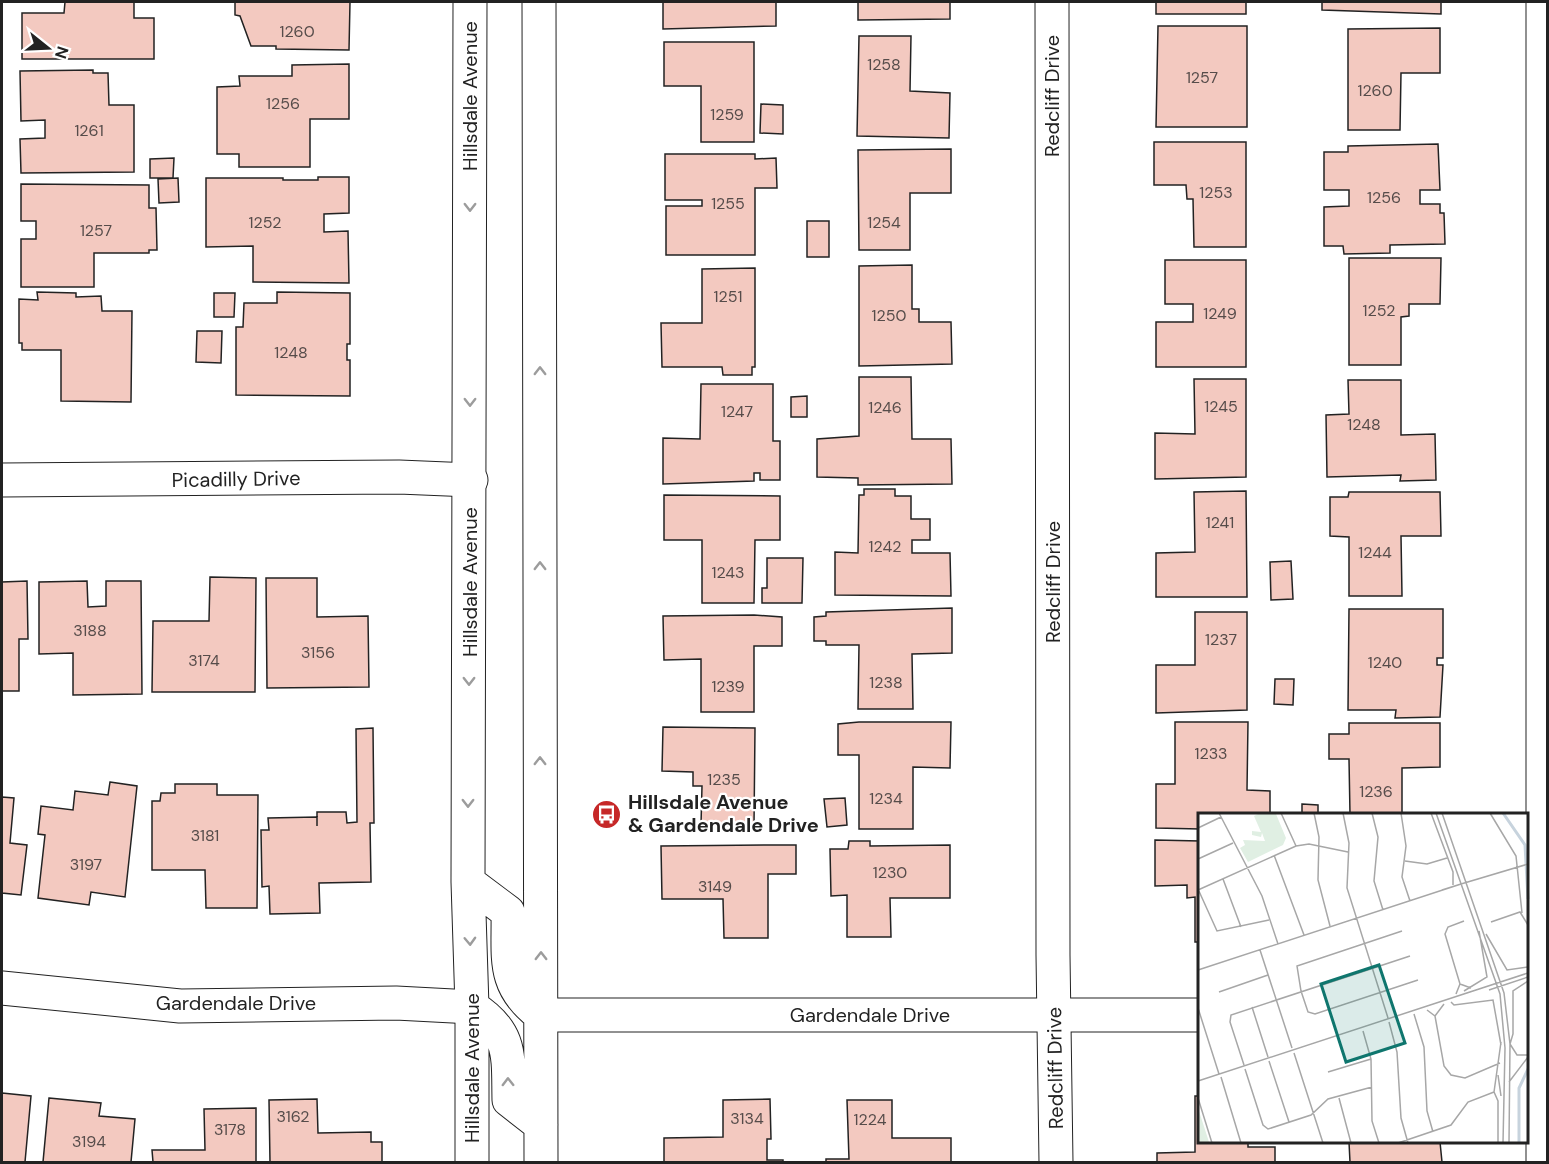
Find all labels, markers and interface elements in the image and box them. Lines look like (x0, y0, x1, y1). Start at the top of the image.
north arrow (18, 18, 78, 78)
house number: 1260 (279, 21, 315, 42)
street label: Hillsdale Avenue (457, 21, 483, 171)
street label: Redcliff Drive (1039, 35, 1065, 157)
text: N (50, 44, 74, 61)
house number: 1258 (867, 54, 901, 75)
house number: 1257 (1186, 67, 1218, 88)
house number: 1260 (1357, 80, 1393, 101)
house number: 1256 (266, 93, 300, 114)
house number: 1259 (710, 104, 744, 125)
house number: 1261 (74, 120, 104, 141)
house number: 1253 (1199, 182, 1233, 203)
house number: 1256 (1367, 187, 1401, 208)
house number: 1255 (711, 193, 745, 214)
one-way arrow (464, 202, 476, 211)
house number: 1252 (249, 212, 281, 233)
house number: 1254 (867, 212, 901, 233)
house number: 1257 (80, 220, 112, 241)
house number: 1251 (714, 286, 742, 307)
house number: 1252 (1363, 300, 1395, 321)
house number: 1249 (1203, 303, 1237, 324)
house number: 1250 (872, 305, 907, 326)
house number: 1248 (274, 342, 308, 363)
one-way arrow (534, 367, 546, 376)
house number: 1245 (1204, 396, 1238, 417)
one-way arrow (464, 397, 476, 406)
house number: 1246 (868, 397, 902, 418)
house number: 1247 (721, 401, 753, 422)
house number: 1248 (1347, 414, 1381, 435)
street label: Picadilly Drive (171, 465, 301, 493)
street label: Hillsdale Avenue (457, 507, 483, 657)
house number: 1241 (1206, 512, 1234, 533)
street label: Redcliff Drive (1040, 521, 1066, 643)
house number: 1242 (869, 536, 901, 557)
house number: 1244 (1358, 542, 1392, 563)
one-way arrow (534, 562, 546, 571)
house number: 1243 (711, 562, 745, 583)
house number: 3188 (73, 620, 107, 641)
house number: 1237 (1205, 629, 1237, 650)
house number: 3156 (301, 642, 335, 663)
house number: 3174 (188, 650, 220, 671)
house number: 1240 (1368, 652, 1402, 673)
house number: 1238 (869, 672, 903, 693)
one-way arrow (463, 676, 475, 685)
house number: 1239 (711, 676, 745, 697)
house number: 1233 (1194, 743, 1228, 764)
one-way arrow (534, 757, 546, 766)
house number: 1235 (707, 769, 741, 790)
house number: 1236 (1359, 781, 1393, 802)
house number: 1234 (869, 788, 903, 809)
place label: Hillsdale Avenue & Gardendale Drive (628, 789, 819, 838)
one-way arrow (462, 798, 474, 807)
bus stop icon: Hillsdale Avenue & Gardendale Drive (591, 798, 623, 830)
inset map (1198, 813, 1528, 1143)
house number: 3181 (191, 825, 219, 846)
house number: 3197 (70, 854, 102, 875)
house number: 1230 (873, 862, 907, 883)
house number: 3149 (698, 876, 732, 897)
one-way arrow (464, 936, 476, 945)
one-way arrow (535, 952, 547, 961)
street label: Gardendale Drive (156, 990, 316, 1016)
street label: Hillsdale Avenue (459, 993, 485, 1143)
street label: Gardendale Drive (790, 1002, 950, 1028)
street label: Redcliff Drive (1041, 1007, 1069, 1129)
one-way arrow (502, 1078, 515, 1087)
house number: 3162 (276, 1106, 310, 1127)
house number: 3134 (730, 1108, 764, 1129)
house number: 1224 (854, 1109, 887, 1130)
house number: 3178 (214, 1119, 246, 1140)
house number: 3194 (72, 1131, 106, 1152)

